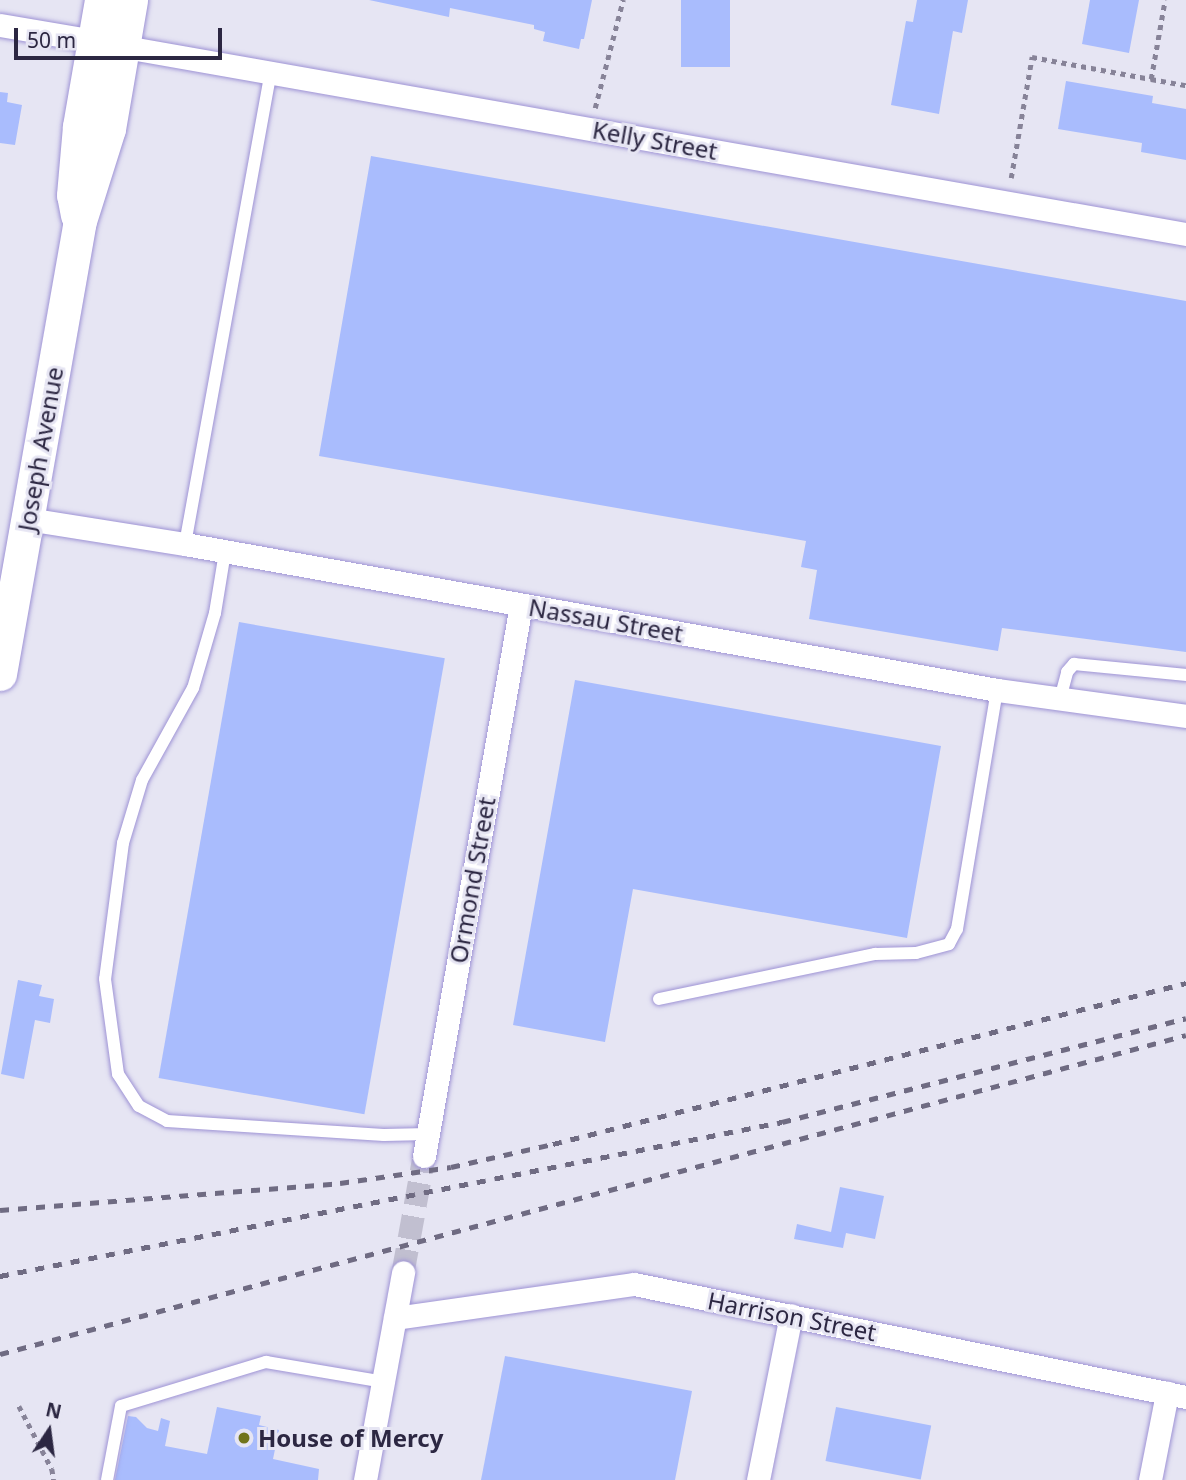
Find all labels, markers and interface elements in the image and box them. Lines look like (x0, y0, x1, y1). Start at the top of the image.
scale bar (18, 14, 226, 58)
text: 50 m (27, 26, 76, 54)
street label: Kelly Street (590, 115, 720, 165)
street label: Joseph Avenue (11, 365, 69, 533)
street label: Nassau Street (527, 592, 685, 648)
street label: Ormond Street (443, 795, 501, 965)
street label: Harrison Street (705, 1286, 879, 1346)
north arrow (14, 1396, 84, 1466)
text: N (43, 1396, 64, 1425)
place label: House of Mercy (258, 1424, 443, 1452)
marker: House of Mercy (236, 1430, 252, 1446)

